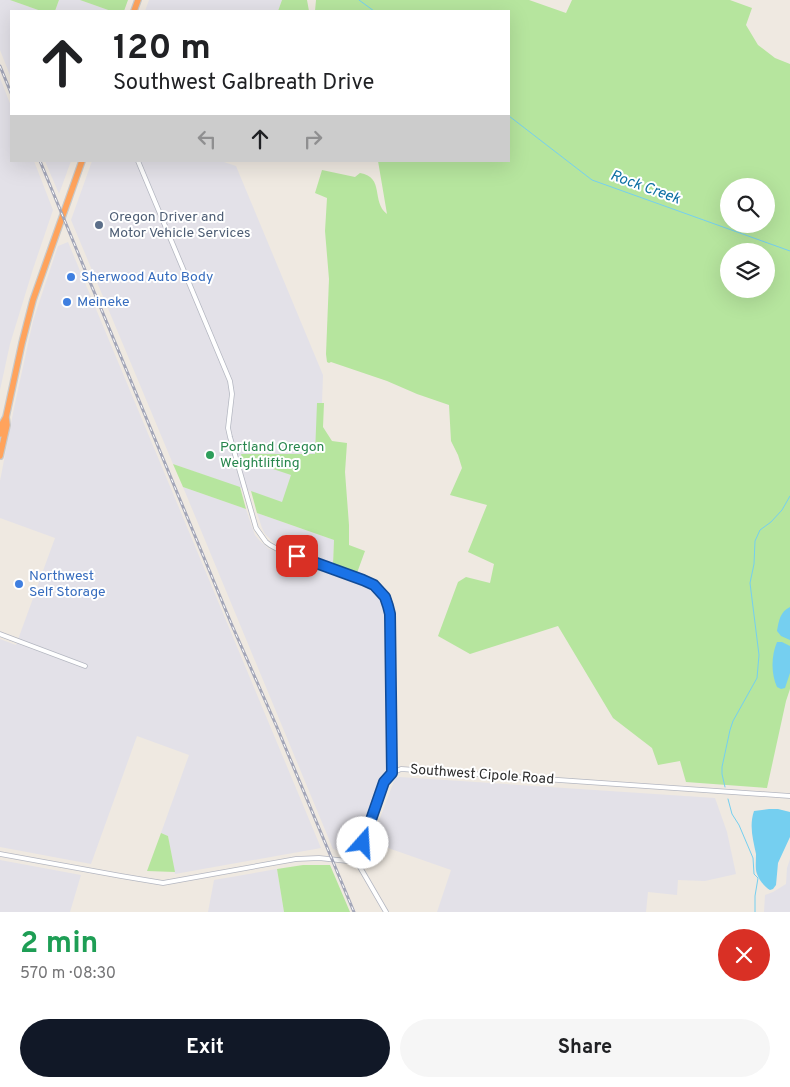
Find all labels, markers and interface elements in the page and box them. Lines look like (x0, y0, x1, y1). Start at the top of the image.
text: 120 m (113, 27, 211, 71)
icon: ahead (30, 30, 95, 95)
text: Southwest Galbreath Drive (113, 70, 374, 97)
icon: left (193, 125, 221, 153)
icon: ahead (246, 125, 274, 153)
icon: right (299, 125, 327, 153)
water label: Rock Creek (607, 167, 683, 210)
map controls (720, 178, 775, 298)
button: search (720, 178, 775, 233)
place label: Oregon Driver and Motor Vehicle Services (109, 209, 250, 242)
marker: Oregon Driver and Motor Vehicle Services (93, 219, 105, 231)
button: layers (720, 243, 775, 298)
place label: Sherwood Auto Body (81, 269, 213, 286)
marker: Sherwood Auto Body (65, 271, 77, 283)
place label: Meineke (77, 294, 130, 311)
marker: Meineke (61, 296, 73, 308)
place label: Portland Oregon Weightlifting (220, 439, 324, 472)
marker: Portland Oregon Weightlifting (204, 449, 216, 461)
pin (276, 535, 318, 577)
icon: arrive (283, 542, 311, 570)
place label: Northwest Self Storage (29, 568, 106, 601)
marker: Northwest Self Storage (13, 578, 25, 590)
street label: Southwest Cipole Road (409, 761, 555, 789)
position arrow (336, 816, 388, 868)
text: 2 min (20, 926, 98, 963)
button: close (718, 929, 770, 981)
text: 570 m · 08:30 (20, 964, 116, 984)
button: Exit (20, 1019, 390, 1077)
button: Share (400, 1019, 770, 1077)

